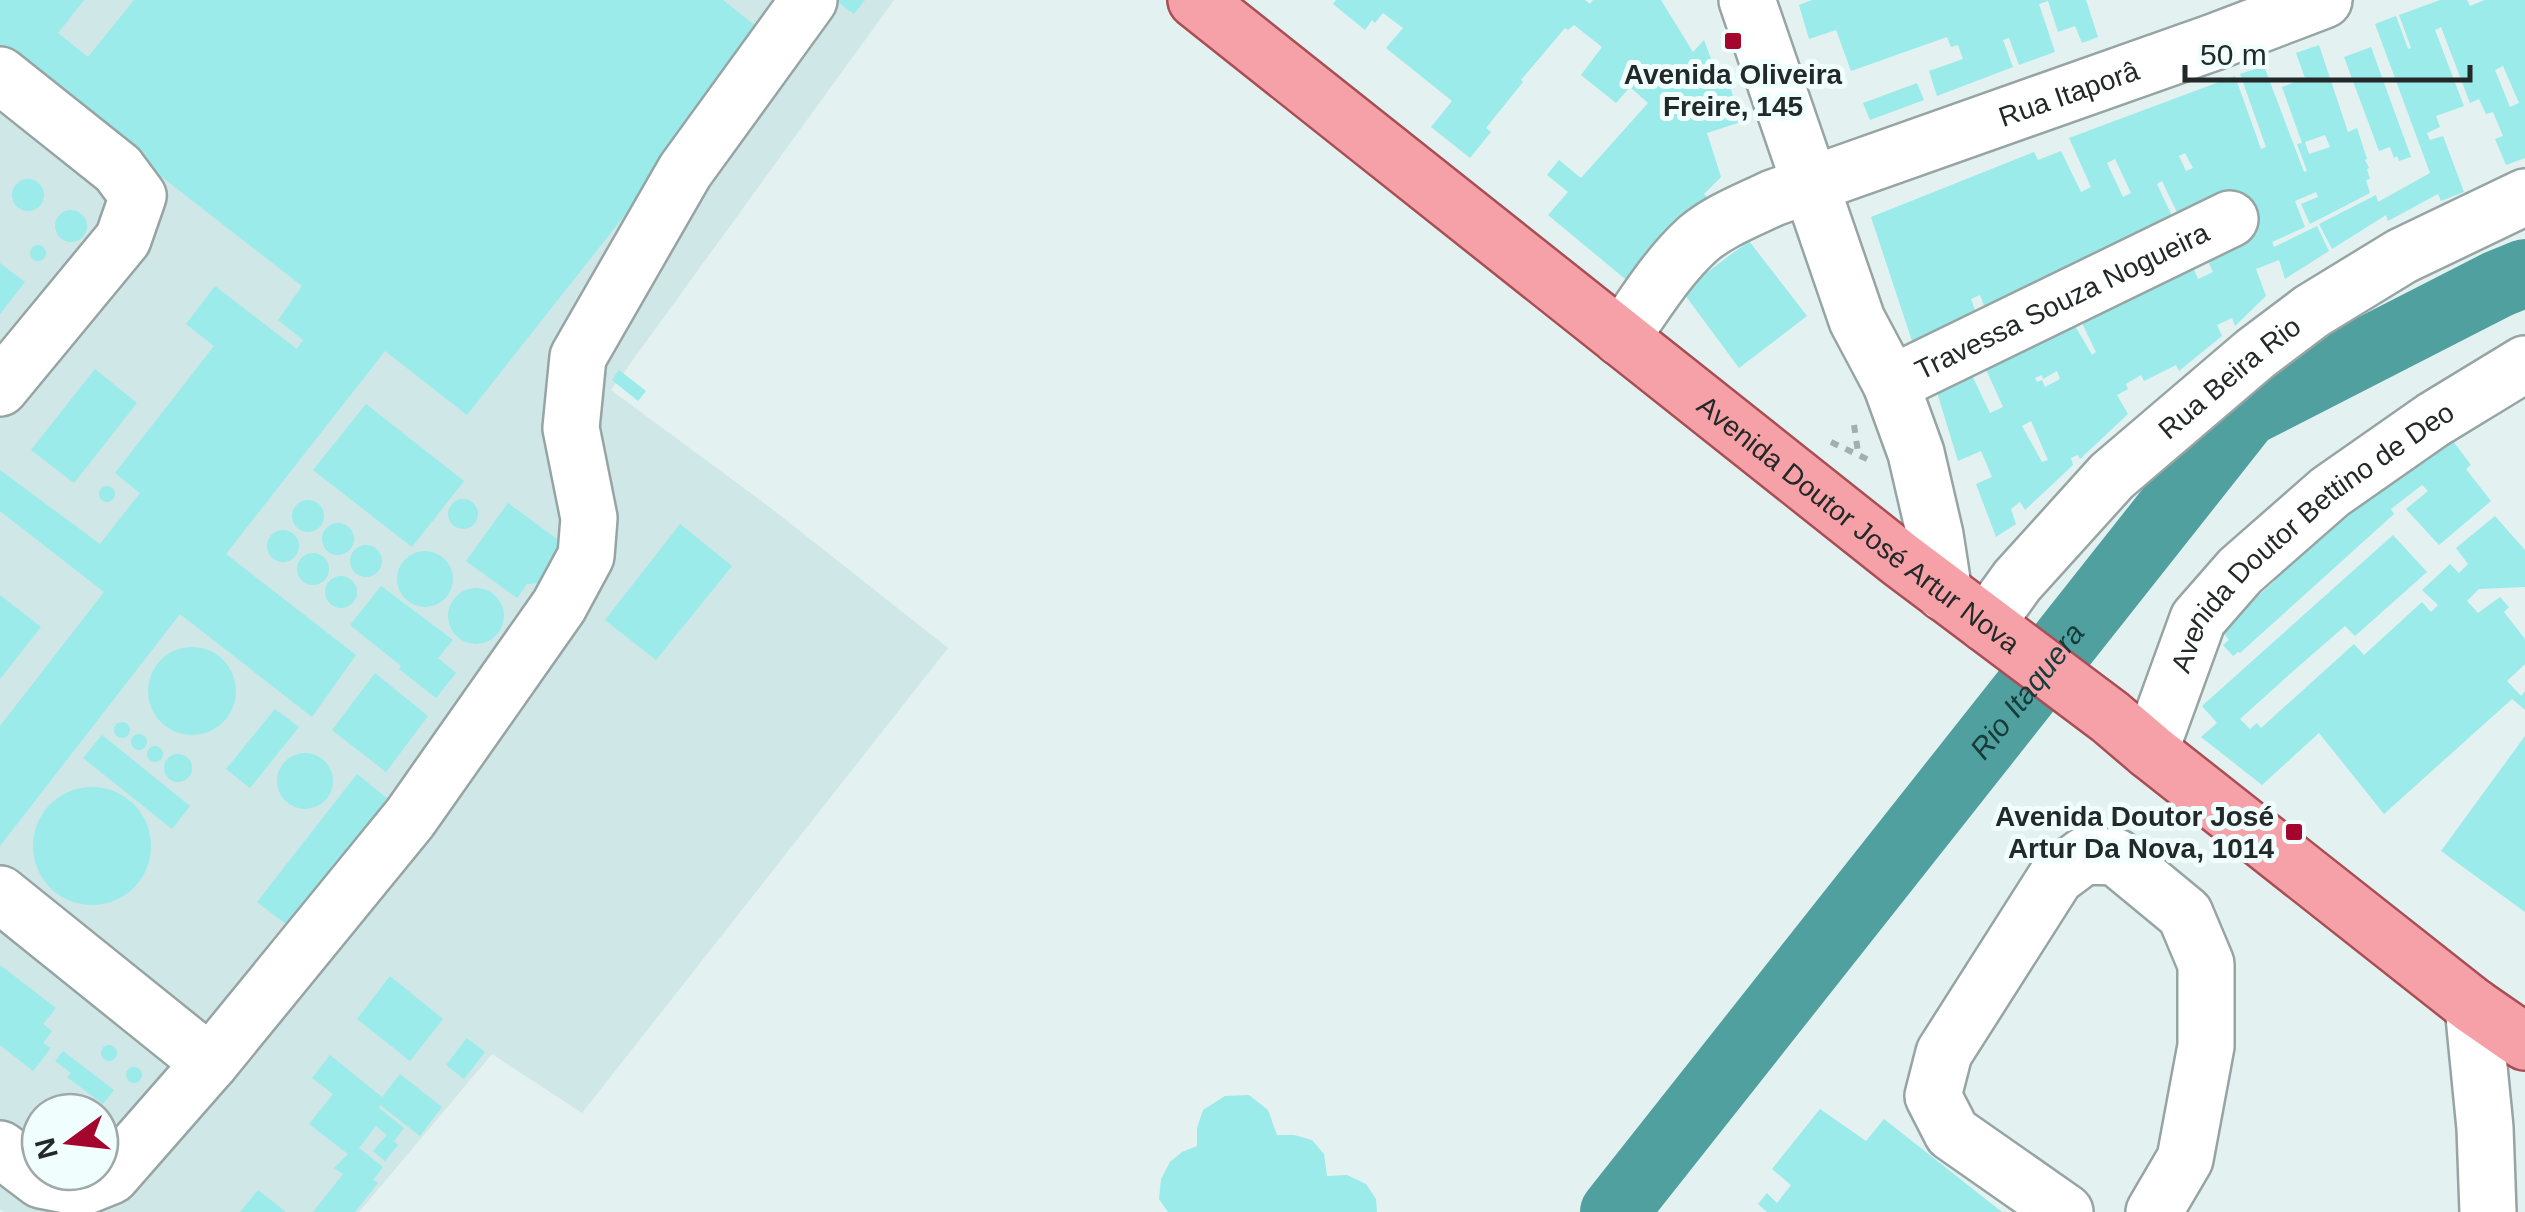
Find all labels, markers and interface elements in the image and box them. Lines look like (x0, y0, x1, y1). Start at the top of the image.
scale bar (2185, 20, 2470, 82)
marker: Avenida Oliveira Freire, 145 (1722, 30, 1744, 52)
text: 50 m (2200, 38, 2267, 71)
street label: Rua Itaporâ (1994, 54, 2143, 132)
place label: Avenida Oliveira Freire, 145 (1624, 59, 1843, 122)
street label: Travessa Souza Nogueira (1910, 216, 2214, 385)
street label: Rua Beira Rio (2152, 310, 2306, 445)
street label: Avenida Doutor José Artur Nova (1692, 389, 2026, 659)
street label: Avenida Doutor Bettino de Deo (2165, 396, 2459, 676)
water label: Rio Itaquera (1963, 616, 2090, 765)
place label: Avenida Doutor José Artur Da Nova, 1014 (1995, 801, 2274, 864)
marker: Avenida Doutor José Artur Da Nova, 1014 (2283, 821, 2305, 843)
north arrow (20, 1092, 120, 1192)
text: N (29, 1135, 64, 1162)

